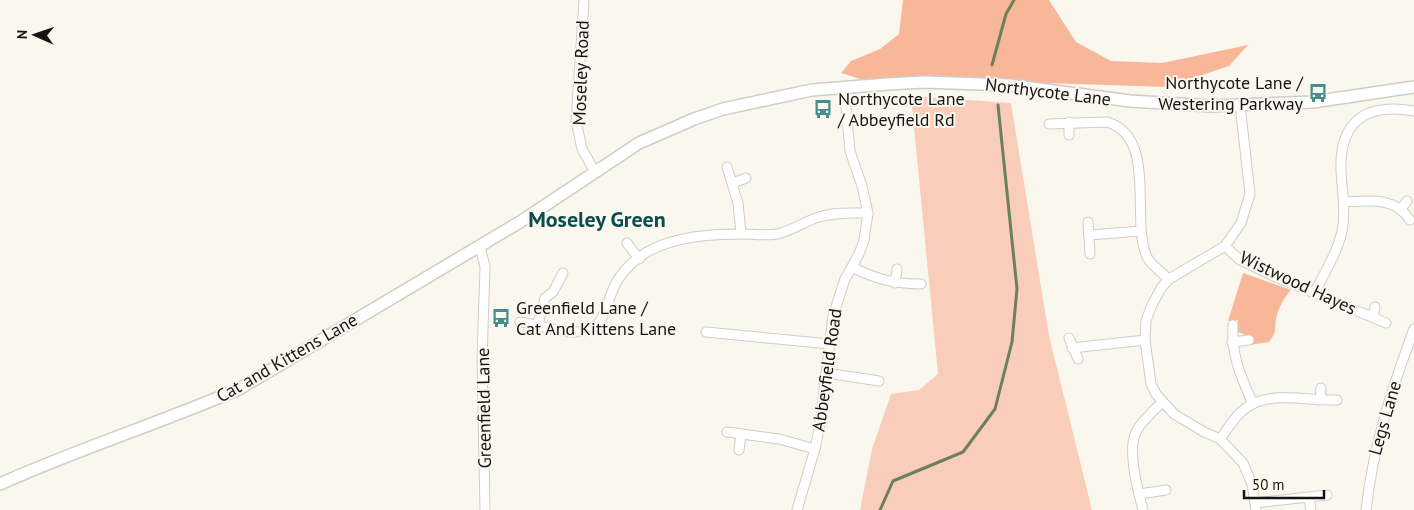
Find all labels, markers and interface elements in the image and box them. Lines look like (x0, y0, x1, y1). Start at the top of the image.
north arrow (10, 10, 60, 60)
street label: Moseley Road (567, 20, 594, 126)
text: N (13, 30, 31, 39)
place label: Northycote Lane / Westering Parkway (1158, 71, 1305, 115)
street label: Northycote Lane (984, 72, 1112, 111)
bus stop icon: Northycote Lane / Westering Parkway (1307, 82, 1329, 104)
place label: Northycote Lane / Abbeyfield Rd (837, 87, 965, 131)
bus stop icon: Northycote Lane / Abbeyfield Rd (812, 98, 834, 120)
district label: Moseley Green (528, 205, 666, 233)
street label: Wistwood Hayes (1236, 245, 1360, 320)
place label: Greenfield Lane / Cat And Kittens Lane (516, 296, 676, 340)
bus stop icon: Greenfield Lane / Cat And Kittens Lane (490, 307, 512, 329)
street label: Abbeyfield Road (807, 307, 847, 433)
street label: Cat and Kittens Lane (212, 308, 361, 407)
street label: Greenfield Lane (471, 348, 496, 468)
street label: Legs Lane (1363, 378, 1406, 458)
scale bar (1244, 468, 1324, 500)
text: 50 m (1252, 475, 1285, 494)

